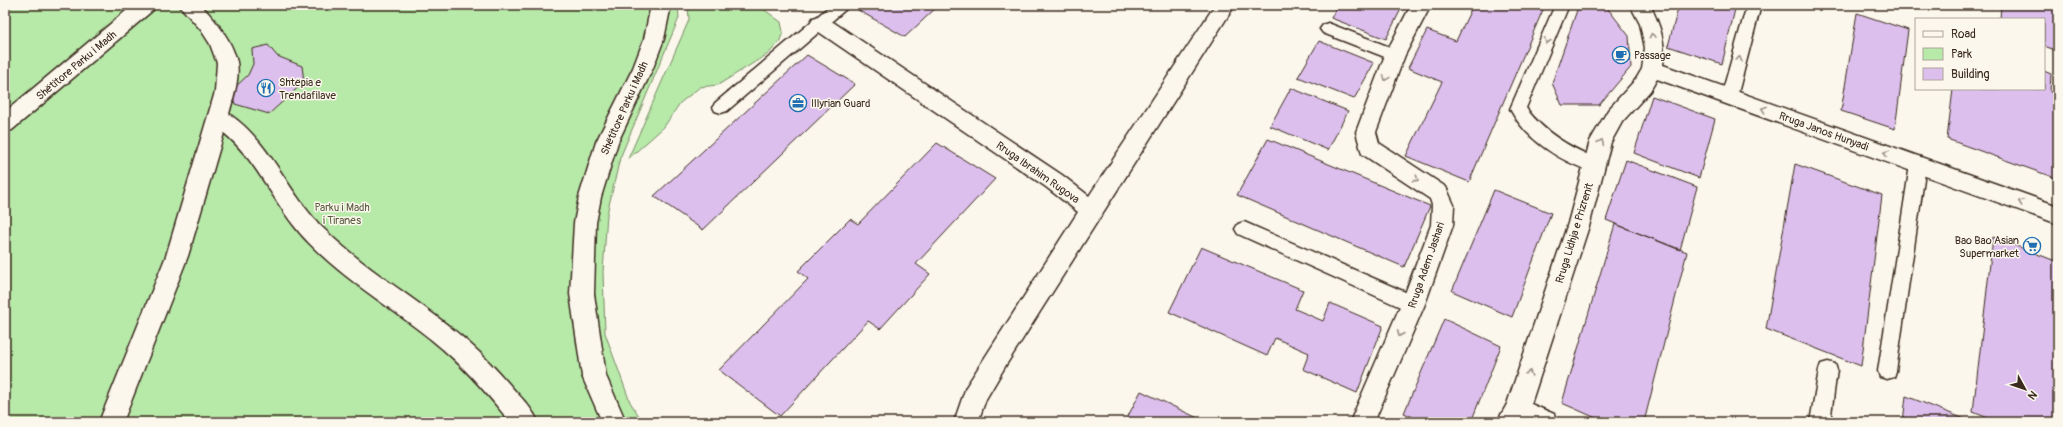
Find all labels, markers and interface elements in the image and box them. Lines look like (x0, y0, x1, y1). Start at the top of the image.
legend (1915, 18, 2045, 90)
text: Road (1951, 27, 1976, 42)
street label: Shëtitore Parku i Madh (34, 28, 119, 103)
one-way arrow (1649, 33, 1657, 39)
one-way arrow (1543, 37, 1551, 44)
cafe icon: Passage (1611, 45, 1631, 65)
text: Park (1951, 47, 1972, 62)
place label: Passage (1634, 49, 1671, 62)
one-way arrow (1735, 56, 1743, 63)
street label: Shëtitore Parku i Madh (598, 60, 651, 157)
text: Building (1951, 67, 1990, 82)
one-way arrow (1383, 75, 1391, 82)
place label: Shtëpia e Trëndafilave (279, 76, 336, 102)
restaurant icon: Shtëpia e Trëndafilave (256, 78, 276, 98)
office icon: Illyrian Guard (788, 93, 808, 113)
place label: Illyrian Guard (811, 97, 870, 110)
one-way arrow (1760, 106, 1767, 114)
street label: Rruga Janos Hunyadi (1777, 109, 1870, 154)
one-way arrow (1597, 138, 1605, 145)
street label: Rruga Ibrahim Rugova (993, 139, 1082, 206)
one-way arrow (1882, 150, 1889, 158)
one-way arrow (1412, 174, 1419, 181)
street label: Rruga Lidhja e Prizrenit (1553, 181, 1596, 285)
one-way arrow (2018, 198, 2025, 207)
park label: Parku i Madh i Tiranës (314, 201, 370, 227)
street label: Rruga Adem Jashari (1406, 220, 1447, 310)
place label: Bao Bao Asian Supermarket (1955, 234, 2020, 260)
supermarket icon: Bao Bao Asian Supermarket (2022, 236, 2042, 256)
one-way arrow (1397, 330, 1405, 338)
one-way arrow (1524, 369, 1533, 376)
north arrow (2005, 369, 2045, 409)
text: N (2025, 388, 2040, 403)

